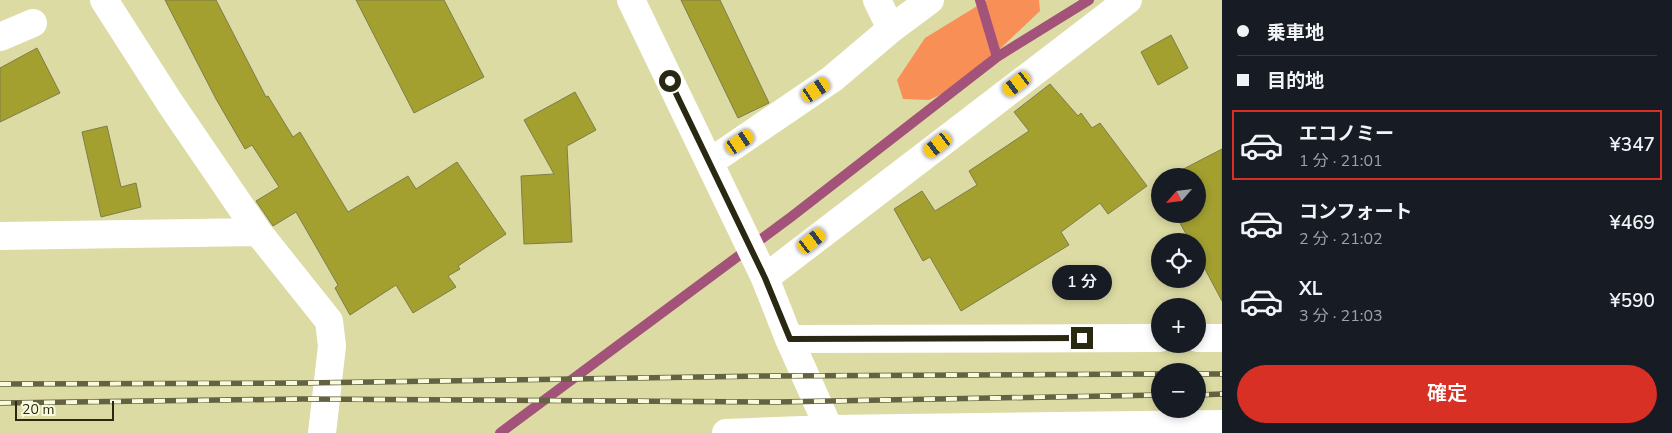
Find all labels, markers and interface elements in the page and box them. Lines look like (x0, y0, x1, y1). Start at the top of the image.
text: 乗車地 (1267, 20, 1324, 46)
text: 目的地 (1267, 68, 1324, 94)
car (1000, 69, 1033, 99)
route start (659, 70, 681, 92)
car (799, 75, 832, 105)
text: エコノミー (1299, 121, 1394, 147)
icon: car (1239, 123, 1284, 168)
car (723, 127, 756, 157)
car (921, 130, 954, 160)
text: ¥347 (1609, 132, 1655, 158)
text: 1 分 · 21:01 (1299, 150, 1383, 172)
north arrow (1151, 168, 1206, 222)
map controls (1151, 168, 1206, 418)
text: コンフォート (1299, 199, 1412, 225)
icon: car (1239, 201, 1284, 246)
text: ¥469 (1609, 210, 1655, 236)
car (795, 226, 828, 256)
text: 2 分 · 21:02 (1299, 228, 1383, 250)
button: locate (1151, 233, 1206, 288)
callout: 1 分 (1052, 266, 1112, 300)
text: 1 分 (1067, 271, 1097, 293)
text: XL (1299, 276, 1322, 302)
icon: car (1239, 279, 1284, 324)
text: ¥590 (1609, 288, 1655, 314)
button: + (1151, 298, 1206, 353)
text: 3 分 · 21:03 (1299, 305, 1383, 327)
route end (1071, 327, 1093, 349)
button: − (1151, 363, 1206, 418)
button: 確定 (1237, 365, 1657, 423)
scale bar (15, 398, 114, 421)
text: 20 m (22, 400, 54, 419)

